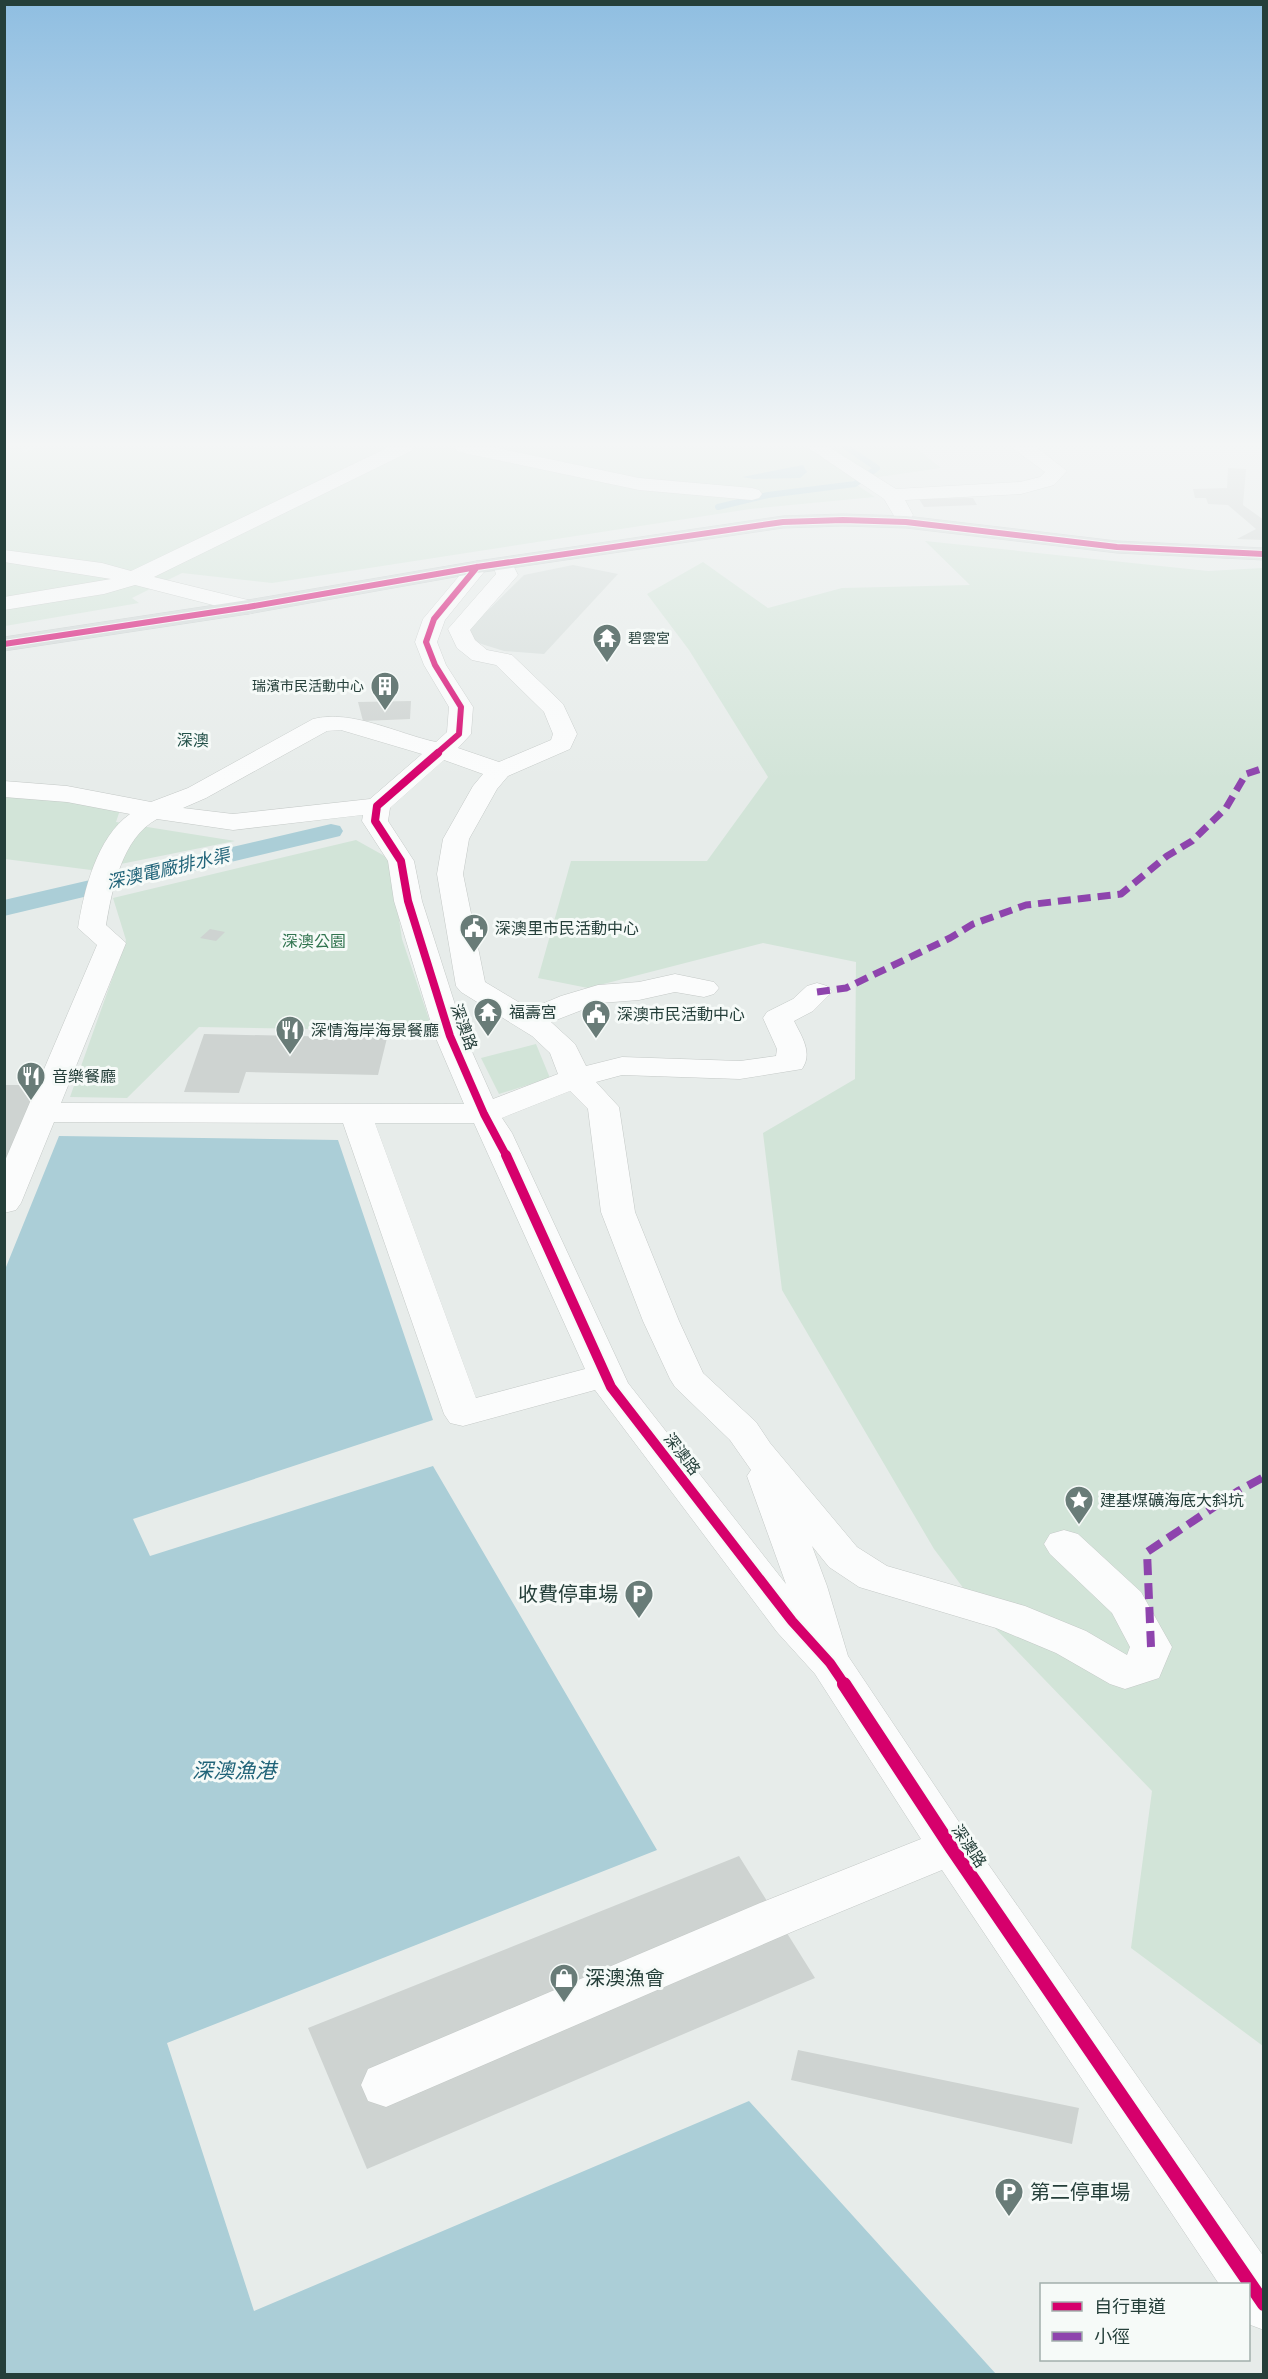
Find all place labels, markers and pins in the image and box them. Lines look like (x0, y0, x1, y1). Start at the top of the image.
temple icon: 碧雲宮 (591, 622, 623, 664)
place label: 碧雲宮 (628, 630, 670, 646)
building icon: 瑞濱市民活動中心 (369, 670, 401, 712)
place label: 瑞濱市民活動中心 (252, 678, 364, 694)
public building icon: 深澳里市民活動中心 (458, 912, 490, 954)
place label: 深澳里市民活動中心 (495, 920, 639, 937)
temple icon: 福壽宮 (472, 996, 504, 1038)
public building icon: 深澳市民活動中心 (580, 998, 612, 1040)
place label: 福壽宮 (509, 1004, 557, 1021)
place label: 深澳市民活動中心 (617, 1006, 745, 1023)
restaurant icon: 深情海岸海景餐廳 (274, 1014, 306, 1056)
place label: 深情海岸海景餐廳 (311, 1022, 439, 1039)
restaurant icon: 音樂餐廳 (15, 1060, 47, 1102)
place label: 音樂餐廳 (52, 1068, 116, 1085)
place icon: 建基煤礦海底大斜坑 (1063, 1484, 1095, 1526)
place label: 建基煤礦海底大斜坑 (1100, 1492, 1244, 1509)
parking icon: 收費停車場 (623, 1578, 655, 1620)
place label: 收費停車場 (518, 1583, 618, 1605)
shop icon: 深澳漁會 (548, 1962, 580, 2004)
place label: 深澳漁會 (585, 1967, 665, 1989)
parking icon: 第二停車場 (993, 2176, 1025, 2218)
place label: 第二停車場 (1030, 2181, 1130, 2203)

